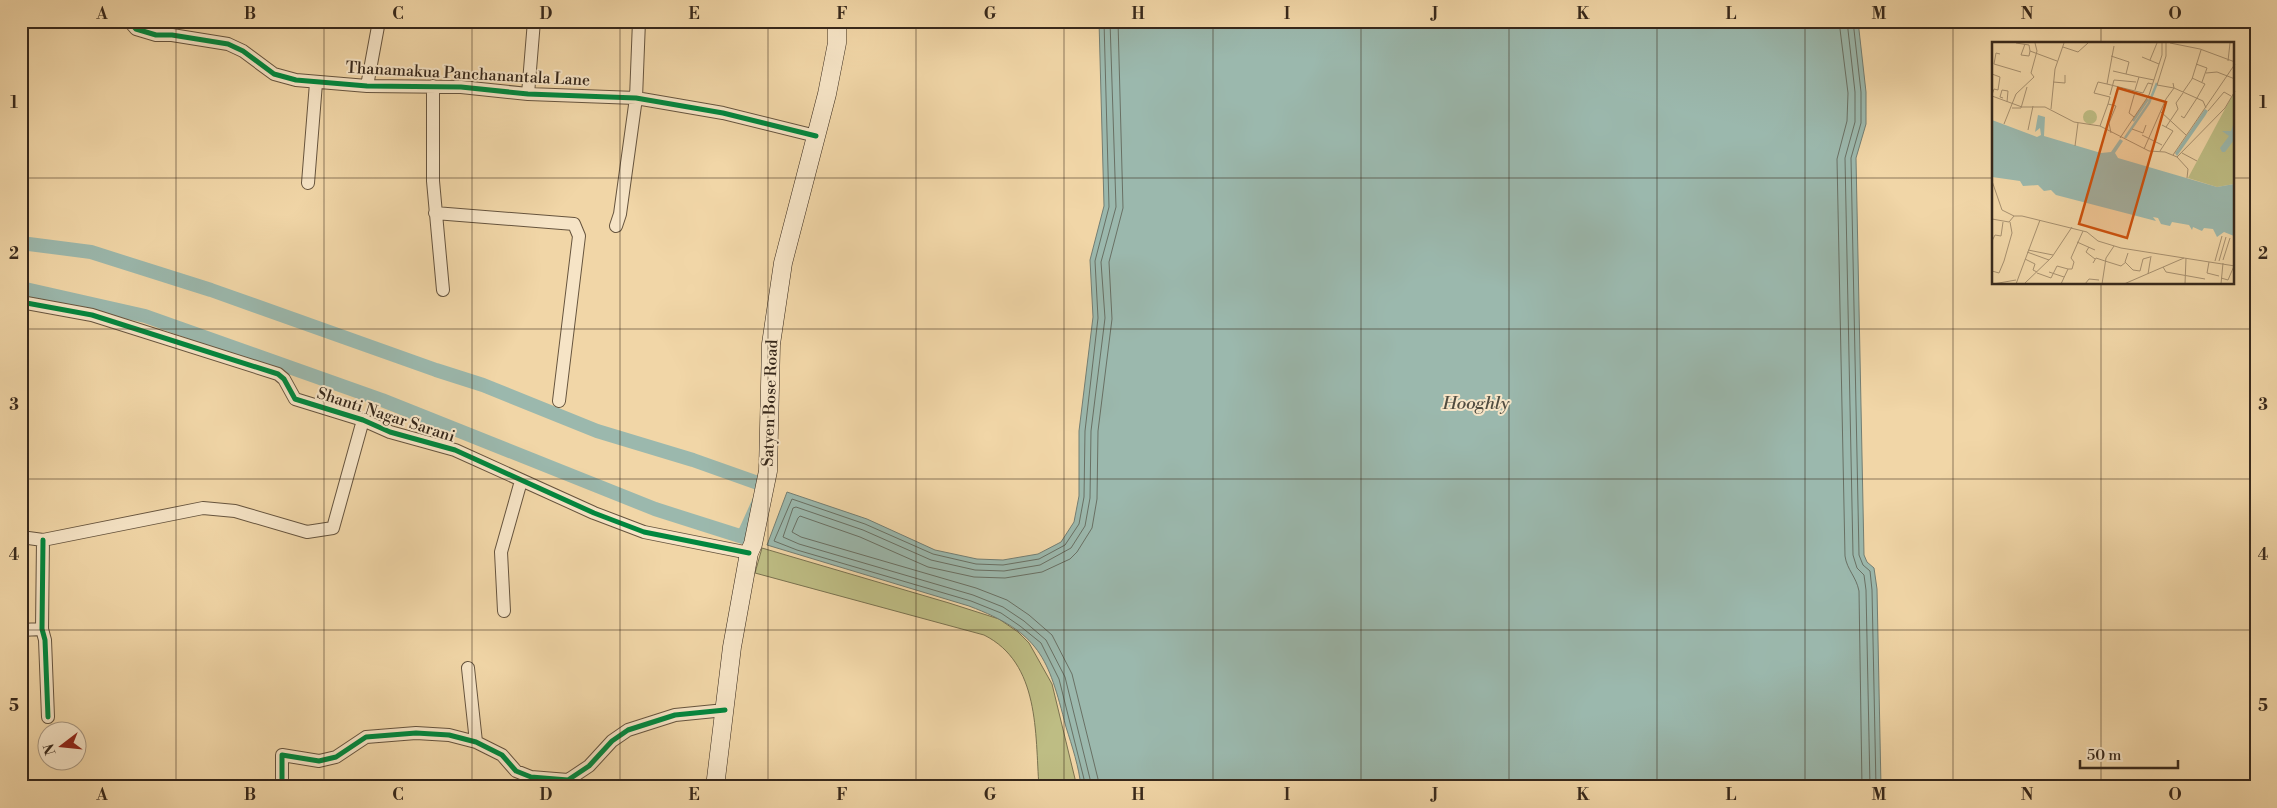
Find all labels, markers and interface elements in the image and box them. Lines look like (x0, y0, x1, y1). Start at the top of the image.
text: A (95, 4, 108, 24)
text: B (244, 4, 256, 24)
text: C (392, 4, 404, 24)
text: D (540, 4, 553, 24)
text: E (688, 4, 700, 24)
text: F (836, 4, 848, 24)
text: G (984, 4, 997, 24)
text: H (1131, 4, 1145, 24)
text: I (1284, 4, 1290, 24)
text: J (1430, 4, 1438, 24)
text: K (1577, 4, 1591, 24)
text: L (1726, 4, 1737, 24)
text: M (1872, 4, 1887, 24)
text: N (2021, 4, 2034, 24)
text: O (2168, 4, 2182, 24)
inset map (1992, 42, 2234, 285)
street label: Thanamakua Panchanantala Lane (345, 58, 591, 90)
text: 1 (10, 93, 18, 113)
text: 1 (2259, 93, 2267, 113)
text: 2 (9, 244, 19, 264)
text: 2 (2258, 244, 2268, 264)
street label: Satyen Bose Road (758, 339, 782, 467)
street label: Shanti Nagar Sarani (314, 383, 458, 447)
water label: Hooghly (1442, 392, 1510, 415)
text: 3 (9, 395, 19, 415)
text: 3 (2258, 395, 2268, 415)
text: 4 (9, 545, 20, 565)
text: 4 (2258, 545, 2269, 565)
text: 5 (9, 696, 19, 716)
text: 5 (2258, 696, 2268, 716)
north arrow (38, 720, 88, 770)
scale bar (2080, 738, 2177, 770)
text: N (40, 742, 61, 757)
text: 50 m (2087, 746, 2121, 765)
text: A (95, 785, 108, 805)
text: B (244, 785, 256, 805)
text: C (392, 785, 404, 805)
text: D (540, 785, 553, 805)
text: E (688, 785, 700, 805)
text: F (836, 785, 848, 805)
text: G (984, 785, 997, 805)
text: H (1131, 785, 1145, 805)
text: I (1284, 785, 1290, 805)
text: J (1430, 785, 1438, 805)
text: K (1577, 785, 1591, 805)
text: L (1726, 785, 1737, 805)
text: M (1872, 785, 1887, 805)
text: N (2021, 785, 2034, 805)
text: O (2168, 785, 2182, 805)

